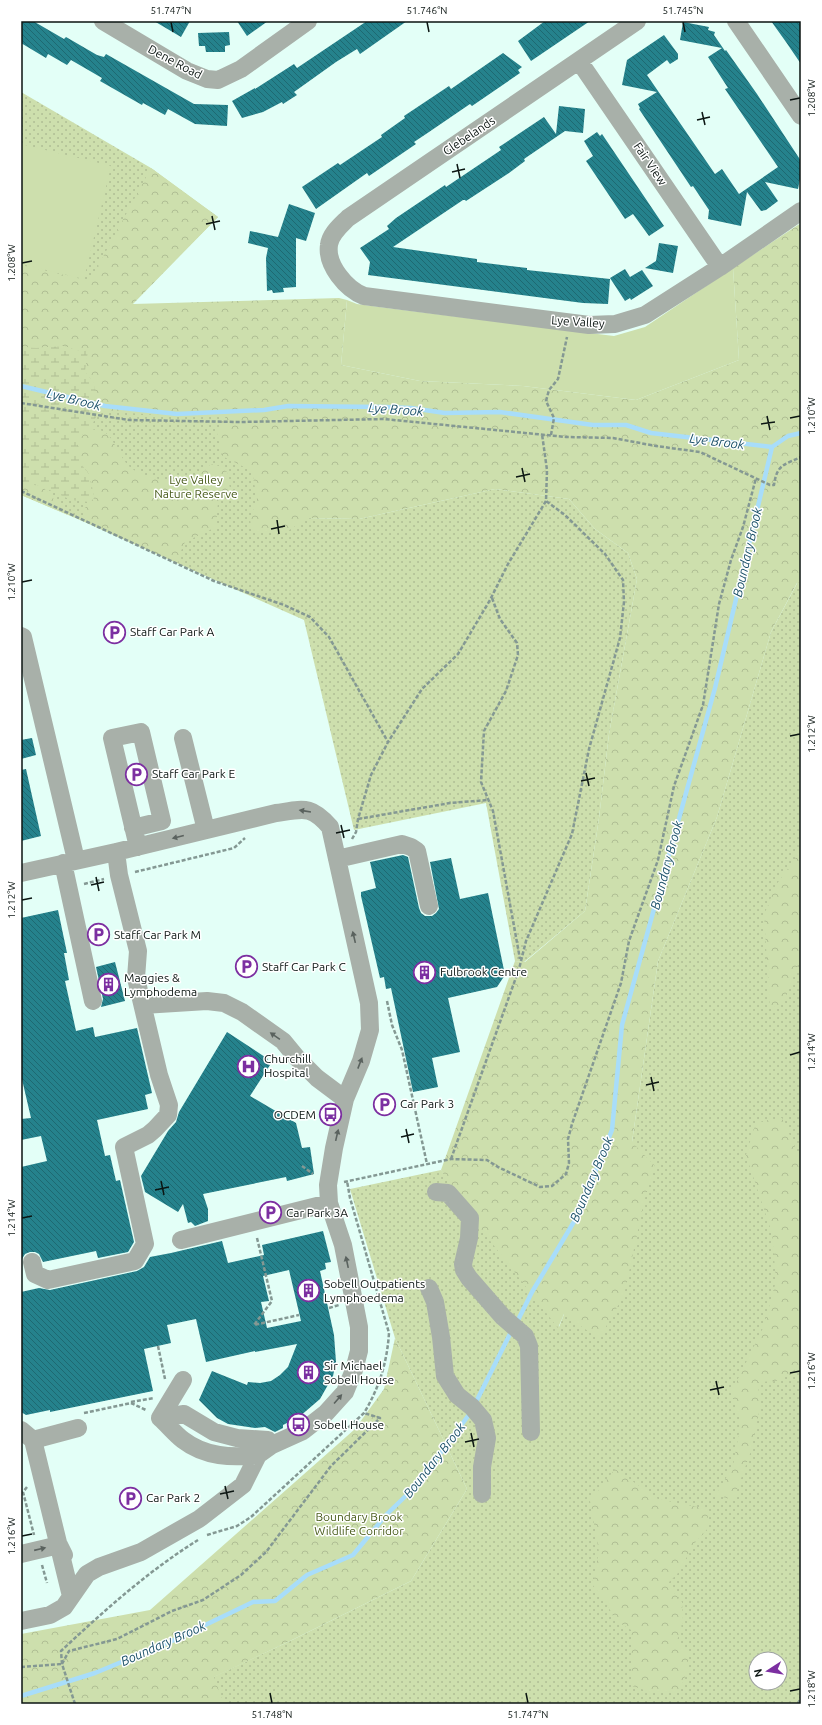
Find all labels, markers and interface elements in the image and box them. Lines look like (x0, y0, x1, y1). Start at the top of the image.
text: 51.747°N (150, 5, 192, 16)
text: 51.746°N (406, 5, 448, 16)
text: 51.745°N (662, 5, 704, 16)
street label: Dene Road (146, 42, 204, 81)
text: 1.208°W (806, 79, 817, 117)
street label: Glebelands (440, 113, 497, 158)
street label: Fair View (631, 140, 670, 188)
text: 1.208°W (6, 244, 17, 282)
street label: Lye Valley (551, 313, 605, 330)
water label: Lye Brook (45, 386, 103, 413)
text: 1.210°W (806, 397, 817, 435)
water label: Lye Brook (368, 400, 424, 418)
water label: Lye Brook (689, 431, 746, 451)
park label: Lye Valley Nature Reserve (154, 473, 238, 500)
water label: Boundary Brook (730, 506, 764, 598)
text: 1.210°W (6, 563, 17, 601)
parking icon: Staff Car Park A (101, 619, 127, 645)
place label: Staff Car Park A (130, 625, 214, 638)
text: 1.212°W (806, 715, 817, 753)
parking icon: Staff Car Park E (124, 761, 150, 787)
place label: Staff Car Park E (152, 767, 235, 780)
one-way arrow (298, 808, 311, 814)
water label: Boundary Brook (647, 819, 685, 911)
one-way arrow (172, 835, 184, 841)
text: 1.212°W (6, 881, 17, 919)
parking icon: Staff Car Park M (85, 922, 111, 948)
place label: Staff Car Park M (114, 928, 201, 941)
one-way arrow (351, 930, 357, 943)
parking icon: Staff Car Park C (234, 954, 260, 980)
building icon: Fulbrook Centre (412, 959, 438, 985)
place label: Staff Car Park C (262, 960, 346, 973)
place label: Fulbrook Centre (440, 965, 527, 978)
place label: Maggies & Lymphodema (124, 971, 197, 998)
building icon: Maggies & Lymphodema (95, 972, 121, 998)
one-way arrow (270, 1032, 281, 1040)
text: 1.214°W (806, 1033, 817, 1071)
place label: Churchill Hospital (264, 1052, 311, 1079)
hospital icon: Churchill Hospital (236, 1053, 262, 1079)
one-way arrow (357, 1057, 363, 1069)
parking icon: Car Park 3 (371, 1091, 397, 1117)
place label: Car Park 3 (400, 1097, 454, 1110)
bus stop icon: OCDEM (318, 1102, 344, 1128)
place label: OCDEM (274, 1108, 316, 1121)
one-way arrow (334, 1129, 340, 1141)
water label: Boundary Brook (567, 1134, 615, 1224)
text: 1.214°W (6, 1199, 17, 1237)
parking icon: Car Park 3A (258, 1200, 284, 1226)
place label: Car Park 3A (286, 1206, 348, 1219)
one-way arrow (343, 1255, 349, 1268)
place label: Sobell Outpatients Lymphoedema (324, 1277, 425, 1304)
building icon: Sobell Outpatients Lymphoedema (296, 1278, 322, 1304)
text: 1.216°W (806, 1352, 817, 1390)
place label: Sir Michael Sobell House (324, 1359, 394, 1386)
building icon: Sir Michael Sobell House (295, 1360, 321, 1386)
one-way arrow (333, 1395, 342, 1404)
bus stop icon: Sobell House (286, 1412, 312, 1438)
place label: Sobell House (314, 1418, 384, 1431)
water label: Boundary Brook (400, 1419, 468, 1500)
parking icon: Car Park 2 (117, 1485, 143, 1511)
place label: Car Park 2 (146, 1491, 200, 1504)
park label: Boundary Brook Wildlife Corridor (314, 1510, 404, 1537)
text: 1.216°W (6, 1517, 17, 1555)
one-way arrow (34, 1546, 46, 1552)
water label: Boundary Brook (118, 1618, 208, 1668)
north arrow (748, 1651, 788, 1691)
text: N (751, 1668, 765, 1678)
text: 1.218°W (806, 1670, 817, 1708)
text: 51.748°N (251, 1709, 293, 1720)
text: 51.747°N (507, 1709, 549, 1720)

